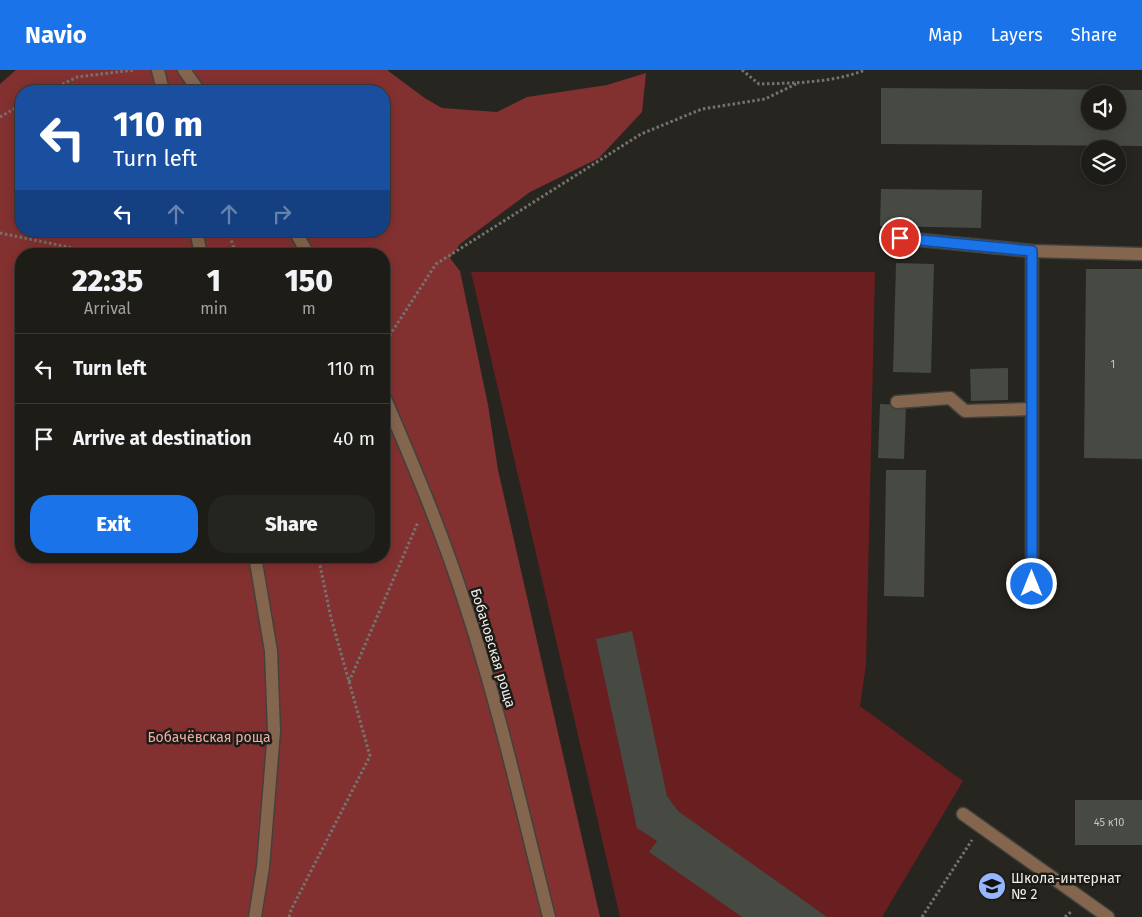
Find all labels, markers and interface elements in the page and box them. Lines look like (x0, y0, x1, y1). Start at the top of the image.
text: Navio (25, 21, 87, 49)
text: Map (928, 24, 963, 46)
text: Layers (991, 24, 1043, 46)
text: Share (1071, 24, 1117, 46)
map controls (1081, 85, 1126, 185)
button: sound (1081, 85, 1126, 130)
text: 110 m (113, 103, 203, 145)
icon: left (30, 105, 95, 170)
button: layers (1081, 140, 1126, 185)
text: Turn left (113, 145, 197, 172)
icon: left (109, 200, 137, 228)
icon: ahead (162, 200, 190, 228)
icon: ahead (215, 200, 243, 228)
icon: right (268, 200, 296, 228)
pin (879, 217, 921, 259)
icon: arrive (886, 224, 914, 252)
text: 22:35 (72, 263, 143, 299)
text: 1 (207, 263, 221, 299)
text: 150 (285, 263, 333, 299)
text: Arrival (84, 299, 131, 318)
text: min (200, 299, 228, 318)
text: m (302, 299, 316, 318)
icon: left (30, 355, 58, 383)
text: Turn left (73, 357, 147, 380)
text: 110 m (327, 357, 375, 380)
house number: 1 (1111, 358, 1115, 371)
icon: arrive (30, 425, 58, 453)
text: Arrive at destination (73, 427, 252, 450)
text: 40 m (333, 427, 375, 450)
button: Exit (30, 495, 198, 553)
button: Share (208, 495, 375, 553)
position arrow (1005, 557, 1057, 609)
street label: Бобачовская роща (467, 586, 519, 710)
park label: Бобачёвская роща (147, 729, 271, 746)
house number: 45 к10 (1094, 816, 1124, 829)
place label: Школа-интернат № 2 (1011, 870, 1122, 903)
school or university icon: Школа-интернат № 2 (977, 871, 1007, 901)

